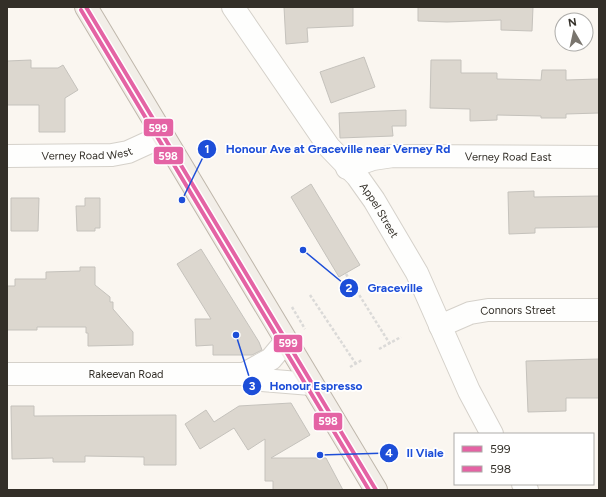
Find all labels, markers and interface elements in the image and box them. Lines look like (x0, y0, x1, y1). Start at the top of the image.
north arrow (554, 12, 594, 52)
text: N (567, 16, 578, 30)
line badge: 599 (143, 118, 174, 137)
text: 599 (148, 122, 168, 135)
callout: Honour Ave at Graceville near Verney Rd (197, 137, 458, 161)
text: 1 (204, 142, 210, 156)
text: Honour Ave at Graceville near Verney Rd (226, 142, 450, 156)
street label: Verney Road West (41, 145, 135, 163)
line badge: 598 (153, 146, 184, 165)
text: 598 (158, 150, 178, 163)
street label: Verney Road East (465, 150, 552, 164)
street label: Appel Street (357, 180, 401, 240)
callout: Graceville (339, 276, 430, 300)
text: 2 (346, 281, 353, 295)
text: Graceville (367, 281, 423, 295)
street label: Connors Street (479, 304, 556, 318)
line badge: 599 (273, 334, 303, 353)
text: 599 (278, 337, 298, 350)
street label: Rakeevan Road (88, 368, 164, 381)
callout: Honour Espresso (242, 374, 371, 398)
text: 3 (249, 379, 256, 393)
text: Honour Espresso (269, 379, 363, 393)
line badge: 598 (313, 412, 343, 431)
text: 598 (318, 415, 338, 428)
legend (454, 433, 594, 485)
callout: Il Viale (379, 441, 452, 465)
text: 599 (490, 442, 511, 456)
text: 4 (385, 446, 393, 460)
text: Il Viale (406, 446, 444, 460)
text: 598 (490, 462, 511, 476)

